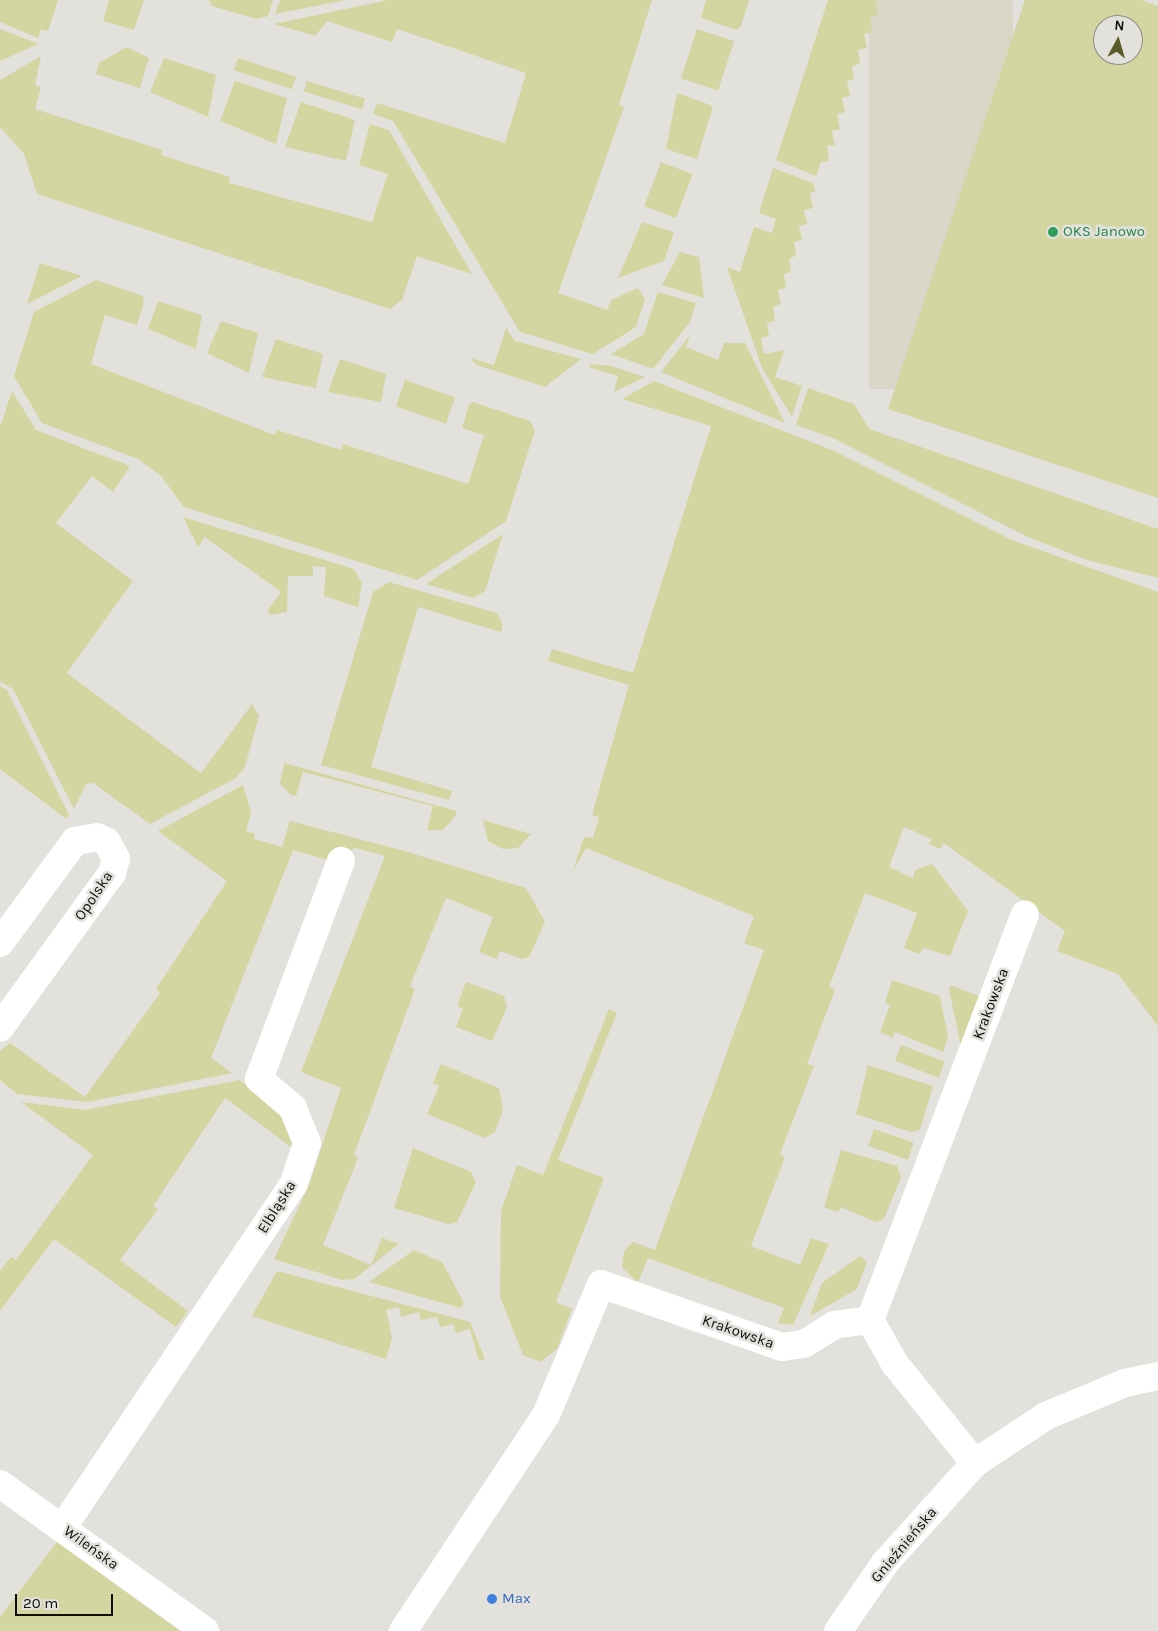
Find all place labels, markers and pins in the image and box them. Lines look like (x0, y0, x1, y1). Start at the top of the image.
place label: OKS Janowo (1063, 223, 1145, 241)
marker: OKS Janowo (1047, 226, 1059, 238)
place label: Max (502, 1590, 531, 1608)
marker: Max (486, 1593, 498, 1605)

